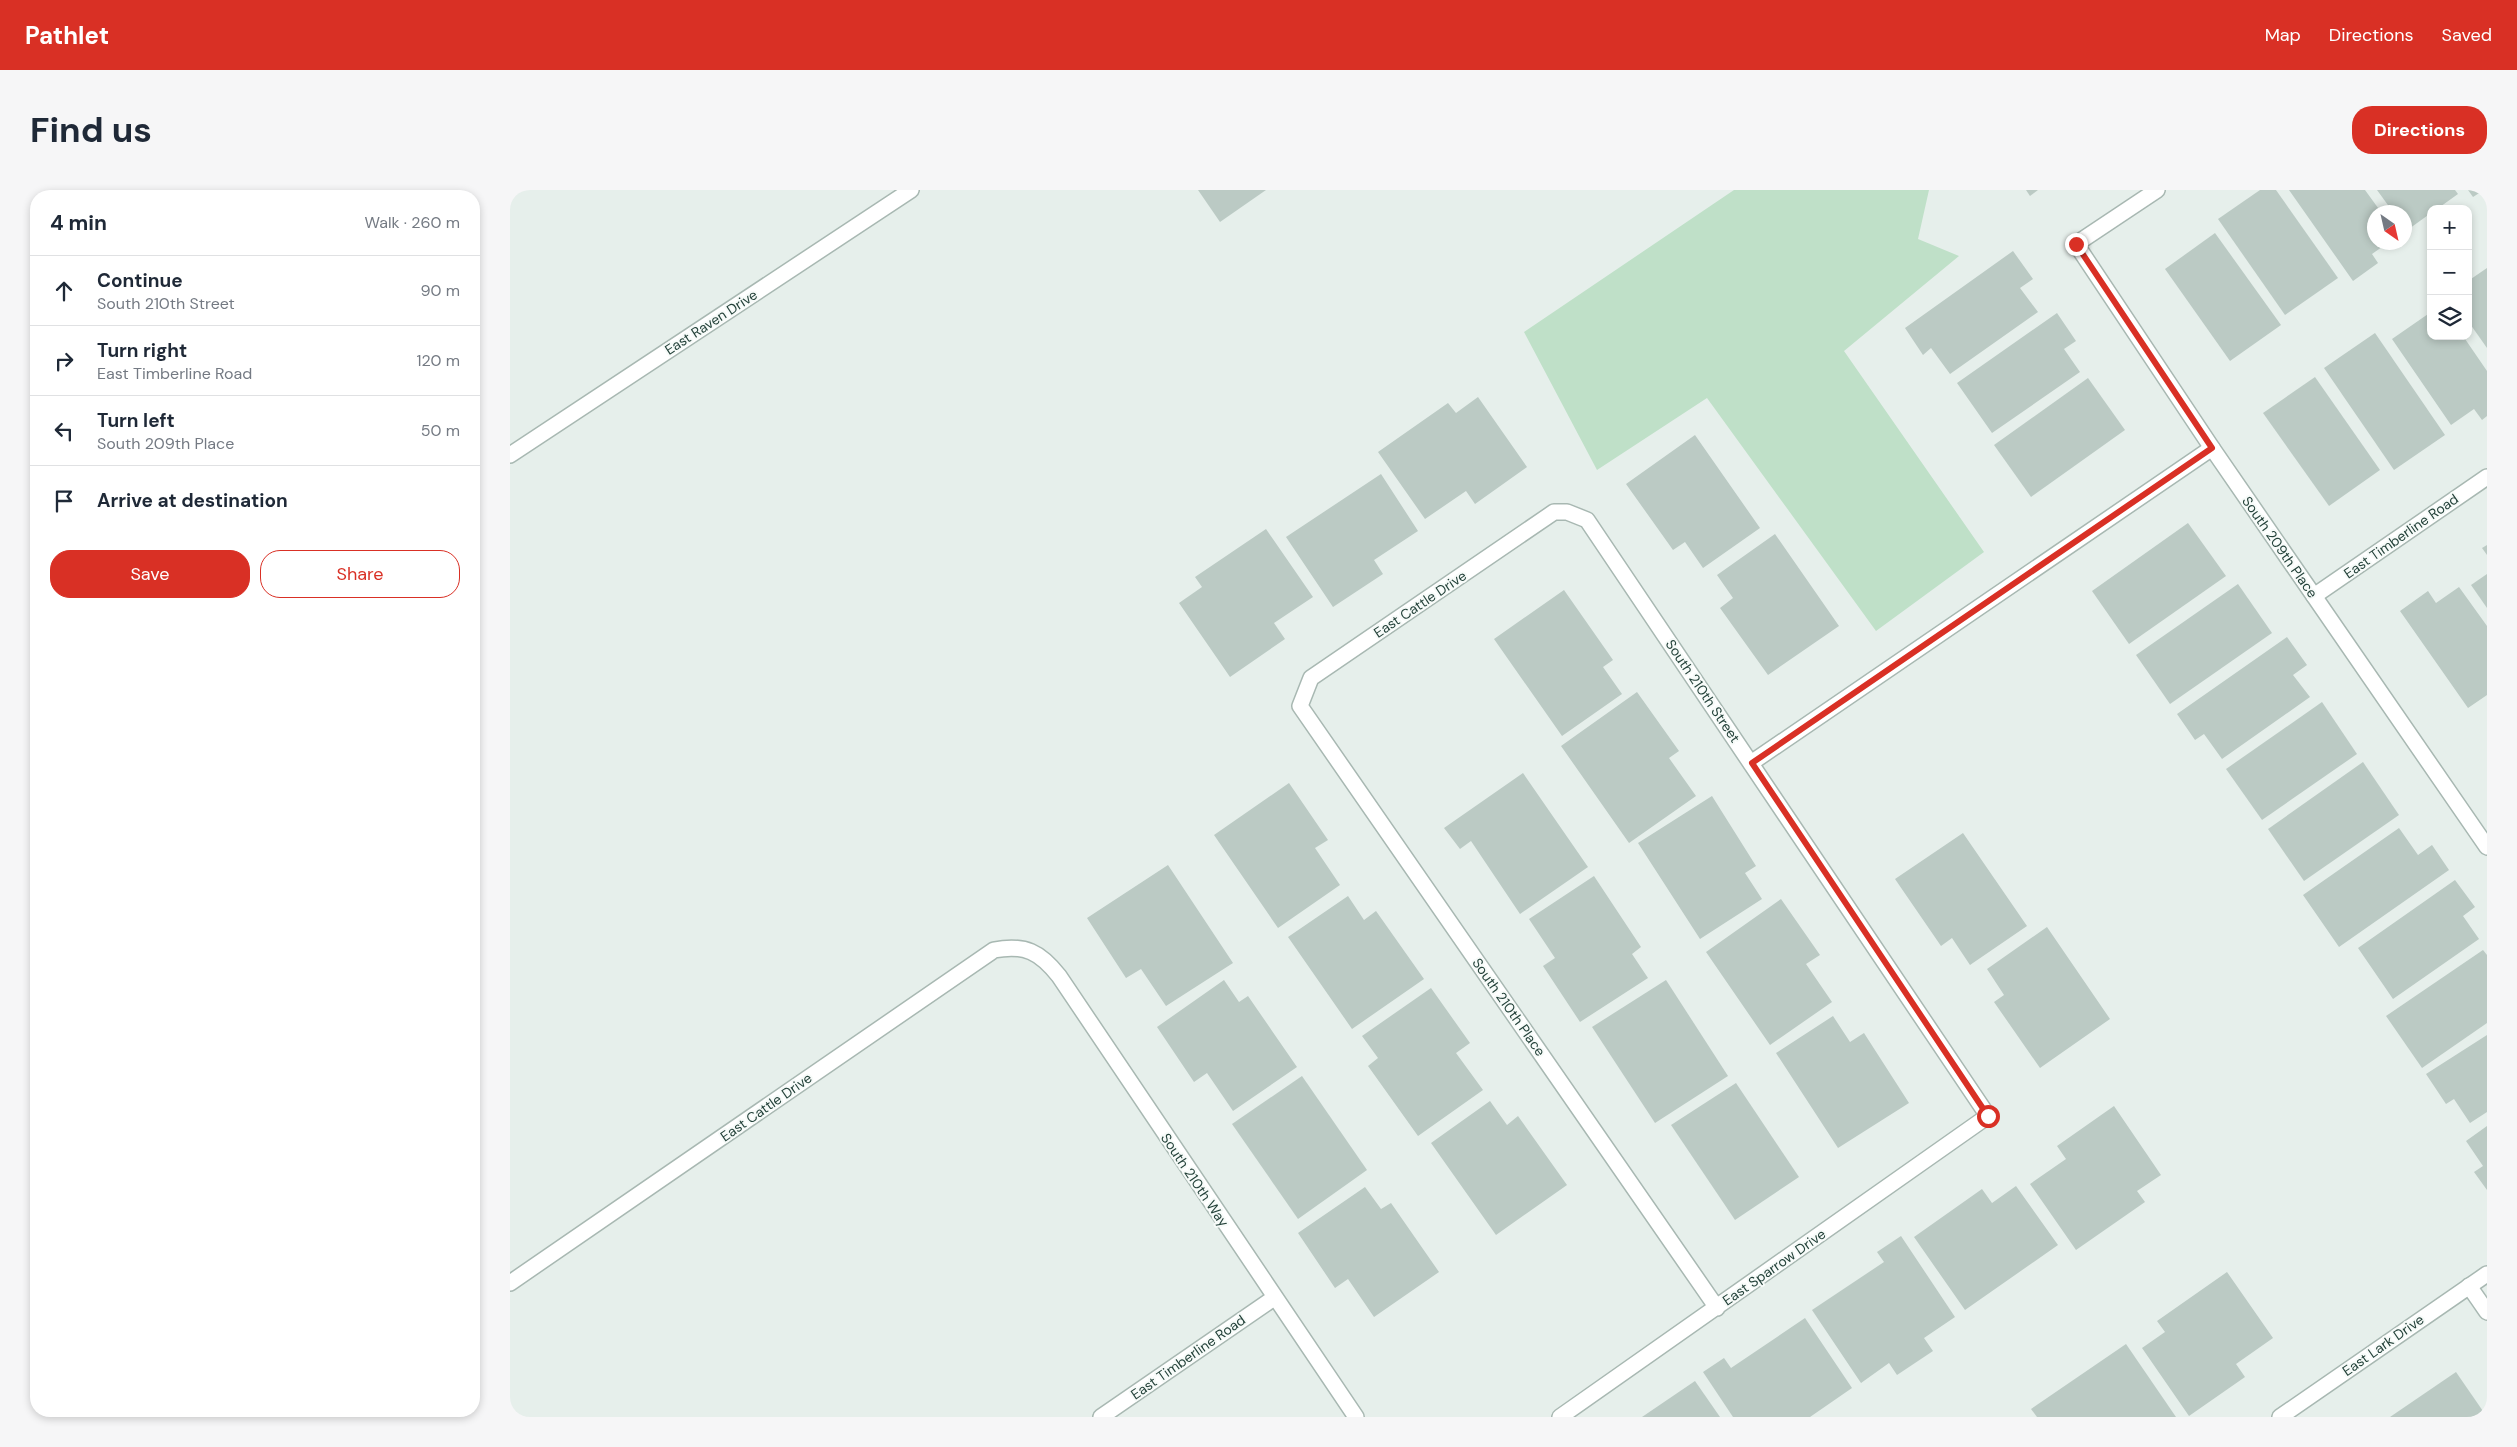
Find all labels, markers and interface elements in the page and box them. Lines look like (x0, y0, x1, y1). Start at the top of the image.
text: Pathlet (25, 20, 109, 51)
text: Map (2265, 23, 2301, 47)
text: Directions (2329, 23, 2414, 47)
text: Saved (2442, 23, 2492, 47)
button: Directions (2352, 106, 2487, 154)
text: Find us (30, 107, 152, 153)
north arrow (2367, 205, 2412, 250)
map controls (2427, 205, 2472, 340)
button: + (2427, 205, 2472, 250)
text: 4 min (50, 209, 107, 237)
text: Walk · 260 m (365, 212, 460, 233)
route end (2065, 233, 2088, 256)
button: − (2427, 250, 2472, 295)
text: Continue (97, 268, 183, 293)
icon: ahead (50, 277, 78, 305)
text: 90 m (420, 280, 460, 301)
street label: East Raven Drive (661, 285, 761, 359)
text: South 210th Street (97, 293, 235, 314)
button: layers (2427, 295, 2472, 340)
text: Turn right (97, 338, 187, 363)
icon: right (50, 347, 78, 375)
text: 120 m (416, 350, 460, 371)
text: East Timberline Road (97, 363, 252, 384)
text: Turn left (97, 408, 175, 433)
icon: left (50, 417, 78, 445)
text: 50 m (421, 420, 460, 441)
text: South 209th Place (97, 433, 234, 454)
icon: arrive (50, 487, 78, 515)
text: Arrive at destination (97, 488, 288, 513)
street label: East Timberline Road (2340, 490, 2462, 582)
street label: South 209th Place (2238, 493, 2322, 601)
button: Save (50, 550, 250, 598)
button: Share (260, 550, 460, 598)
street label: East Cattle Drive (1370, 566, 1470, 642)
street label: South 210th Street (1662, 636, 1744, 746)
street label: South 210th Place (1468, 954, 1550, 1060)
street label: East Cattle Drive (717, 1069, 815, 1145)
route start (1977, 1105, 2000, 1128)
street label: South 210th Way (1157, 1130, 1233, 1230)
street label: East Sparrow Drive (1719, 1225, 1829, 1309)
street label: East Lark Drive (2339, 1310, 2427, 1380)
street label: East Timberline Road (1127, 1311, 1249, 1403)

